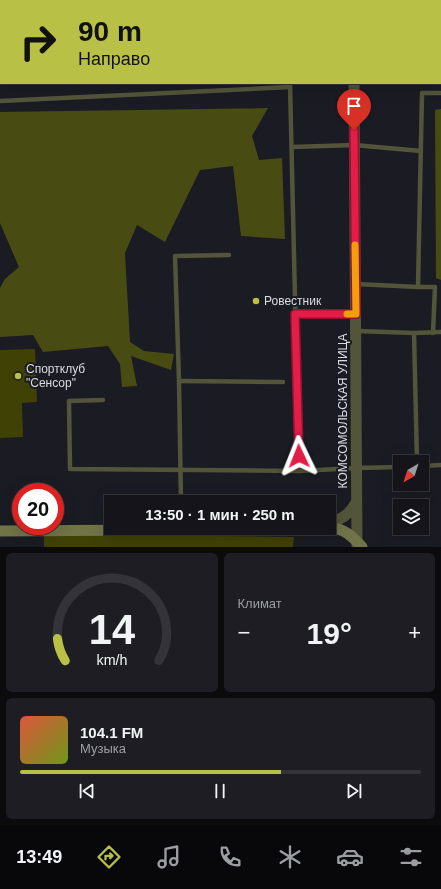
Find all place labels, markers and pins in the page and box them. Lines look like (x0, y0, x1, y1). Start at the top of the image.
pin (337, 89, 371, 130)
place label: Ровестник (264, 294, 322, 308)
marker: Ровестник (251, 296, 261, 306)
place label: Спортклуб "Сенсор" (26, 362, 85, 390)
marker: Спортклуб "Сенсор" (13, 371, 23, 381)

